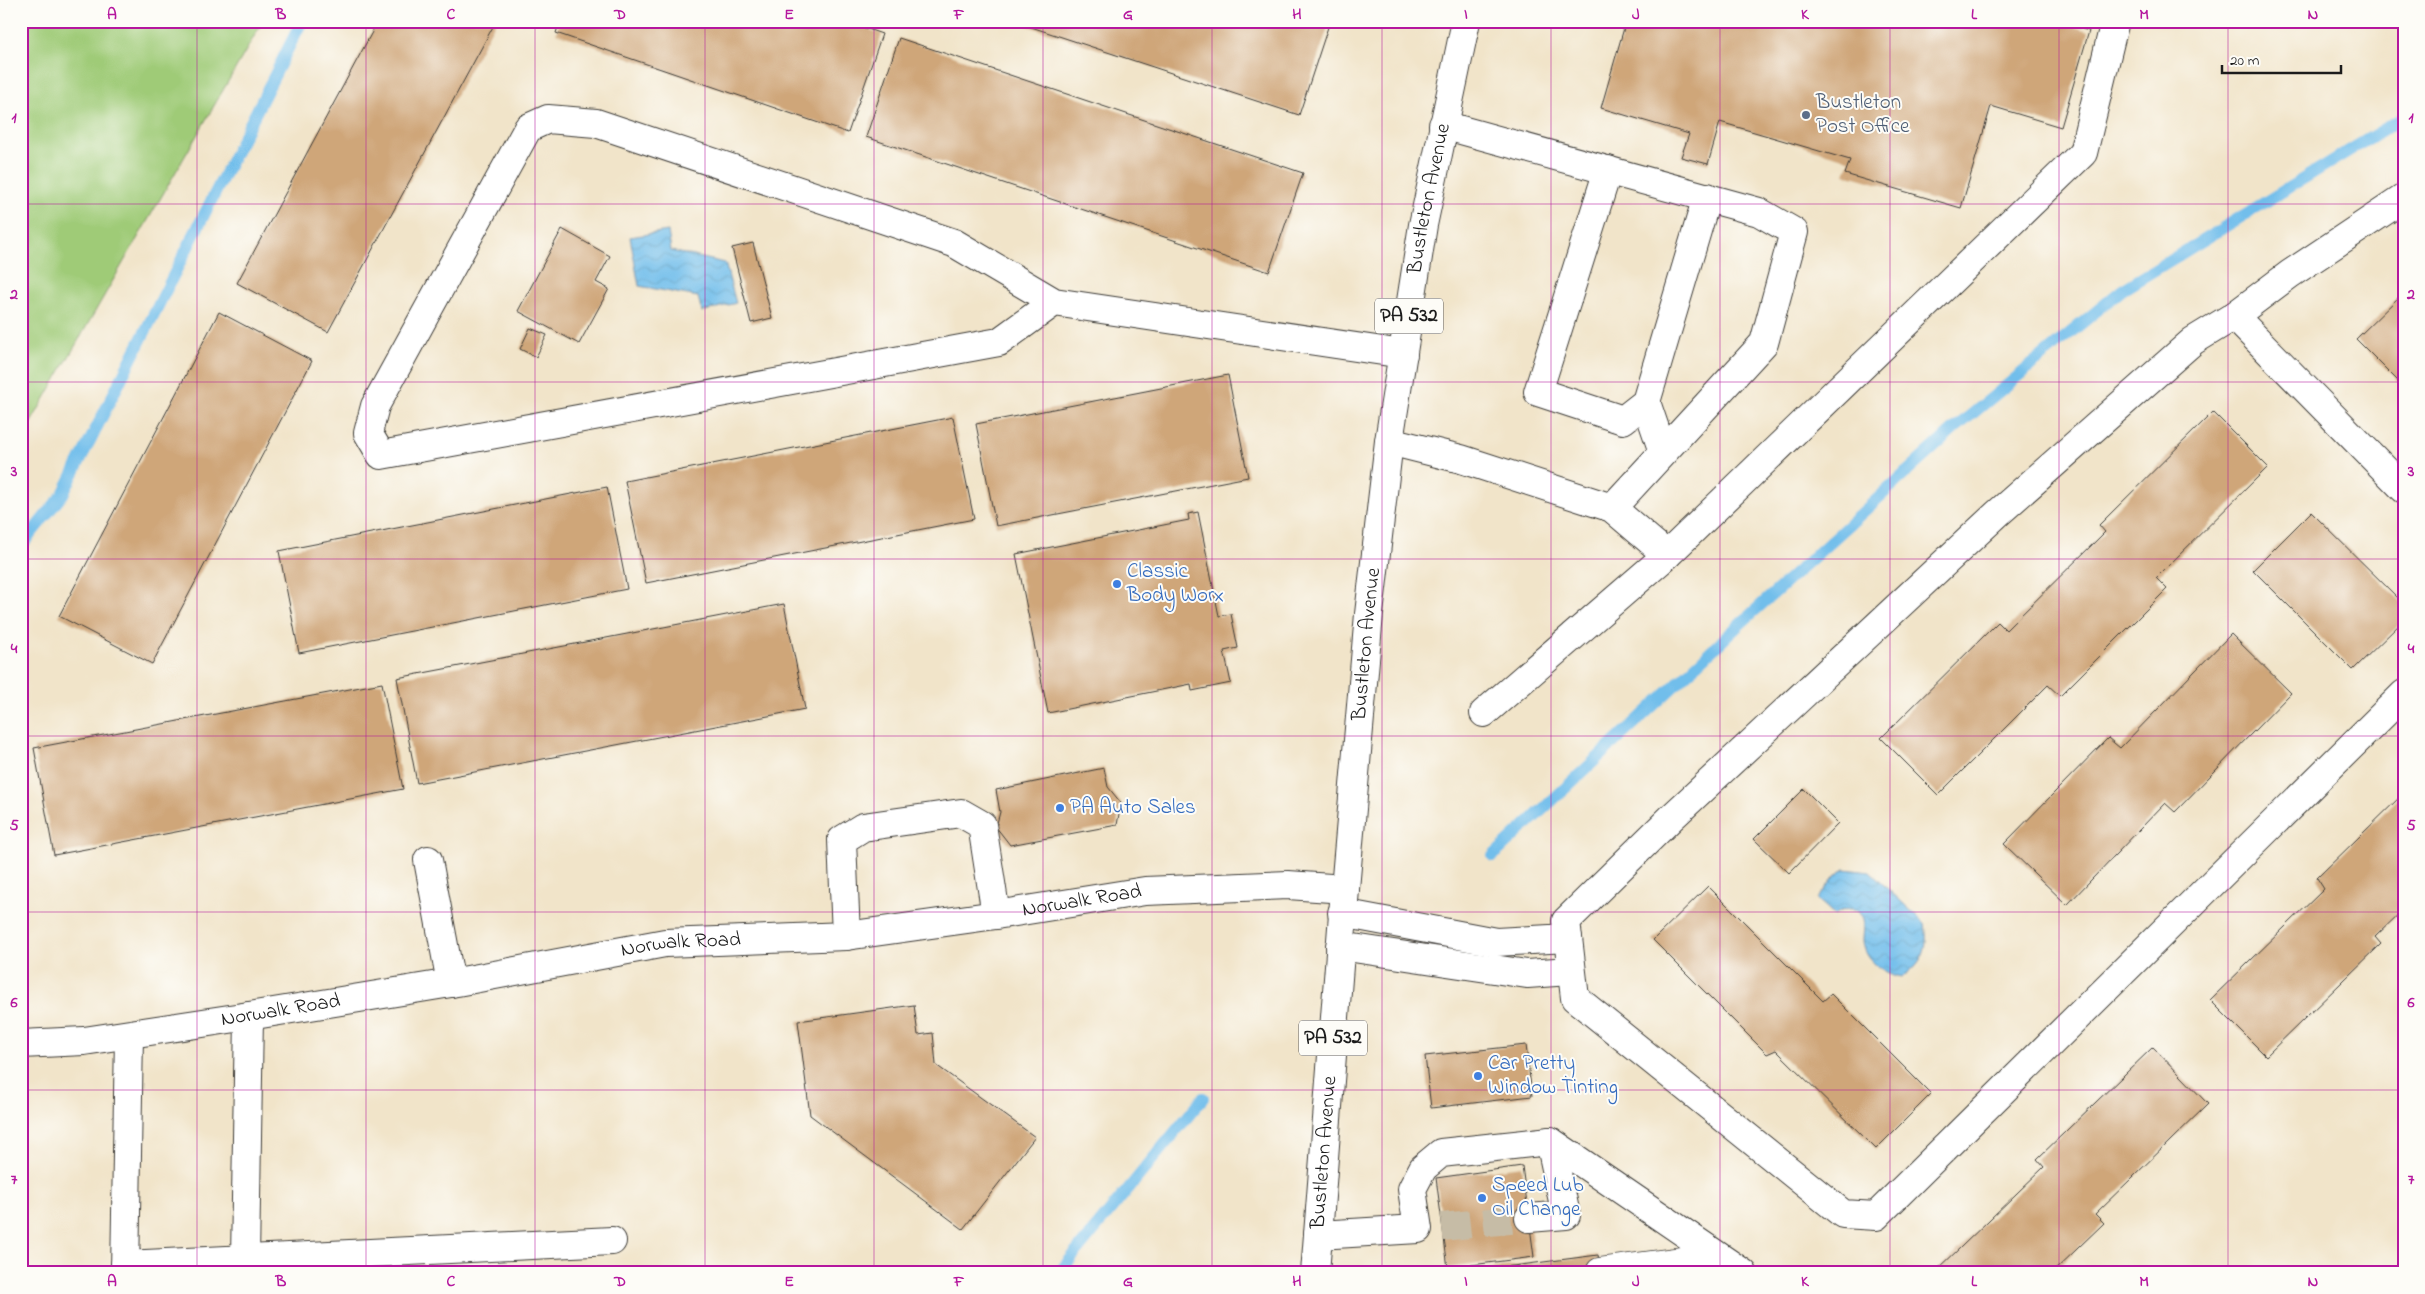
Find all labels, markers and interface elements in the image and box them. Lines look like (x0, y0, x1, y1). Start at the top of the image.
text: A (107, 3, 117, 27)
text: B (275, 3, 287, 27)
text: C (447, 3, 456, 27)
text: D (613, 3, 626, 27)
text: E (784, 3, 794, 27)
text: F (953, 3, 965, 27)
text: G (1123, 3, 1133, 27)
text: H (1292, 3, 1302, 27)
text: I (1464, 3, 1468, 27)
text: J (1632, 3, 1640, 27)
text: K (1801, 3, 1810, 27)
text: L (1971, 3, 1978, 27)
text: M (2139, 3, 2149, 27)
text: N (2308, 3, 2319, 27)
scale bar (2222, 42, 2341, 74)
text: 20 m (2230, 50, 2260, 72)
place label: Bustleton Post Office (1815, 88, 1910, 142)
text: 1 (11, 106, 17, 130)
text: 1 (2408, 106, 2414, 130)
marker: Bustleton Post Office (1800, 109, 1812, 121)
street label: Bustleton Avenue (1400, 120, 1459, 277)
text: 2 (9, 283, 18, 307)
text: 2 (2406, 283, 2415, 307)
road number: PA 532 (1375, 298, 1443, 334)
text: 3 (10, 460, 18, 484)
text: 3 (2407, 460, 2415, 484)
place label: Classic Body Worx (1126, 557, 1224, 613)
street label: Bustleton Avenue (1345, 566, 1389, 723)
marker: Classic Body Worx (1111, 578, 1123, 590)
text: 4 (10, 637, 18, 661)
text: 4 (2407, 637, 2415, 661)
place label: PA Auto Sales (1070, 793, 1196, 823)
marker: PA Auto Sales (1054, 802, 1066, 814)
text: 5 (9, 814, 19, 838)
text: 5 (2406, 814, 2416, 838)
street label: Norwalk Road (1020, 877, 1144, 926)
street label: Norwalk Road (618, 925, 742, 966)
street label: Norwalk Road (219, 986, 343, 1035)
text: 6 (9, 991, 18, 1015)
text: 6 (2406, 991, 2415, 1015)
road number: PA 532 (1299, 1020, 1367, 1056)
place label: Car Pretty Window Tinting (1488, 1049, 1618, 1105)
marker: Car Pretty Window Tinting (1472, 1070, 1484, 1082)
street label: Bustleton Avenue (1303, 1074, 1345, 1231)
text: 7 (11, 1168, 18, 1192)
text: 7 (2408, 1168, 2415, 1192)
place label: Speed Lub Oil Change (1492, 1171, 1584, 1227)
marker: Speed Lub Oil Change (1476, 1192, 1488, 1204)
text: A (107, 1270, 117, 1294)
text: B (275, 1270, 287, 1294)
text: C (447, 1270, 456, 1294)
text: D (613, 1270, 626, 1294)
text: E (784, 1270, 794, 1294)
text: F (953, 1270, 965, 1294)
text: G (1123, 1270, 1133, 1294)
text: H (1292, 1270, 1302, 1294)
text: I (1464, 1270, 1468, 1294)
text: J (1632, 1270, 1640, 1294)
text: K (1801, 1270, 1810, 1294)
text: L (1971, 1270, 1978, 1294)
text: M (2139, 1270, 2149, 1294)
text: N (2308, 1270, 2319, 1294)

